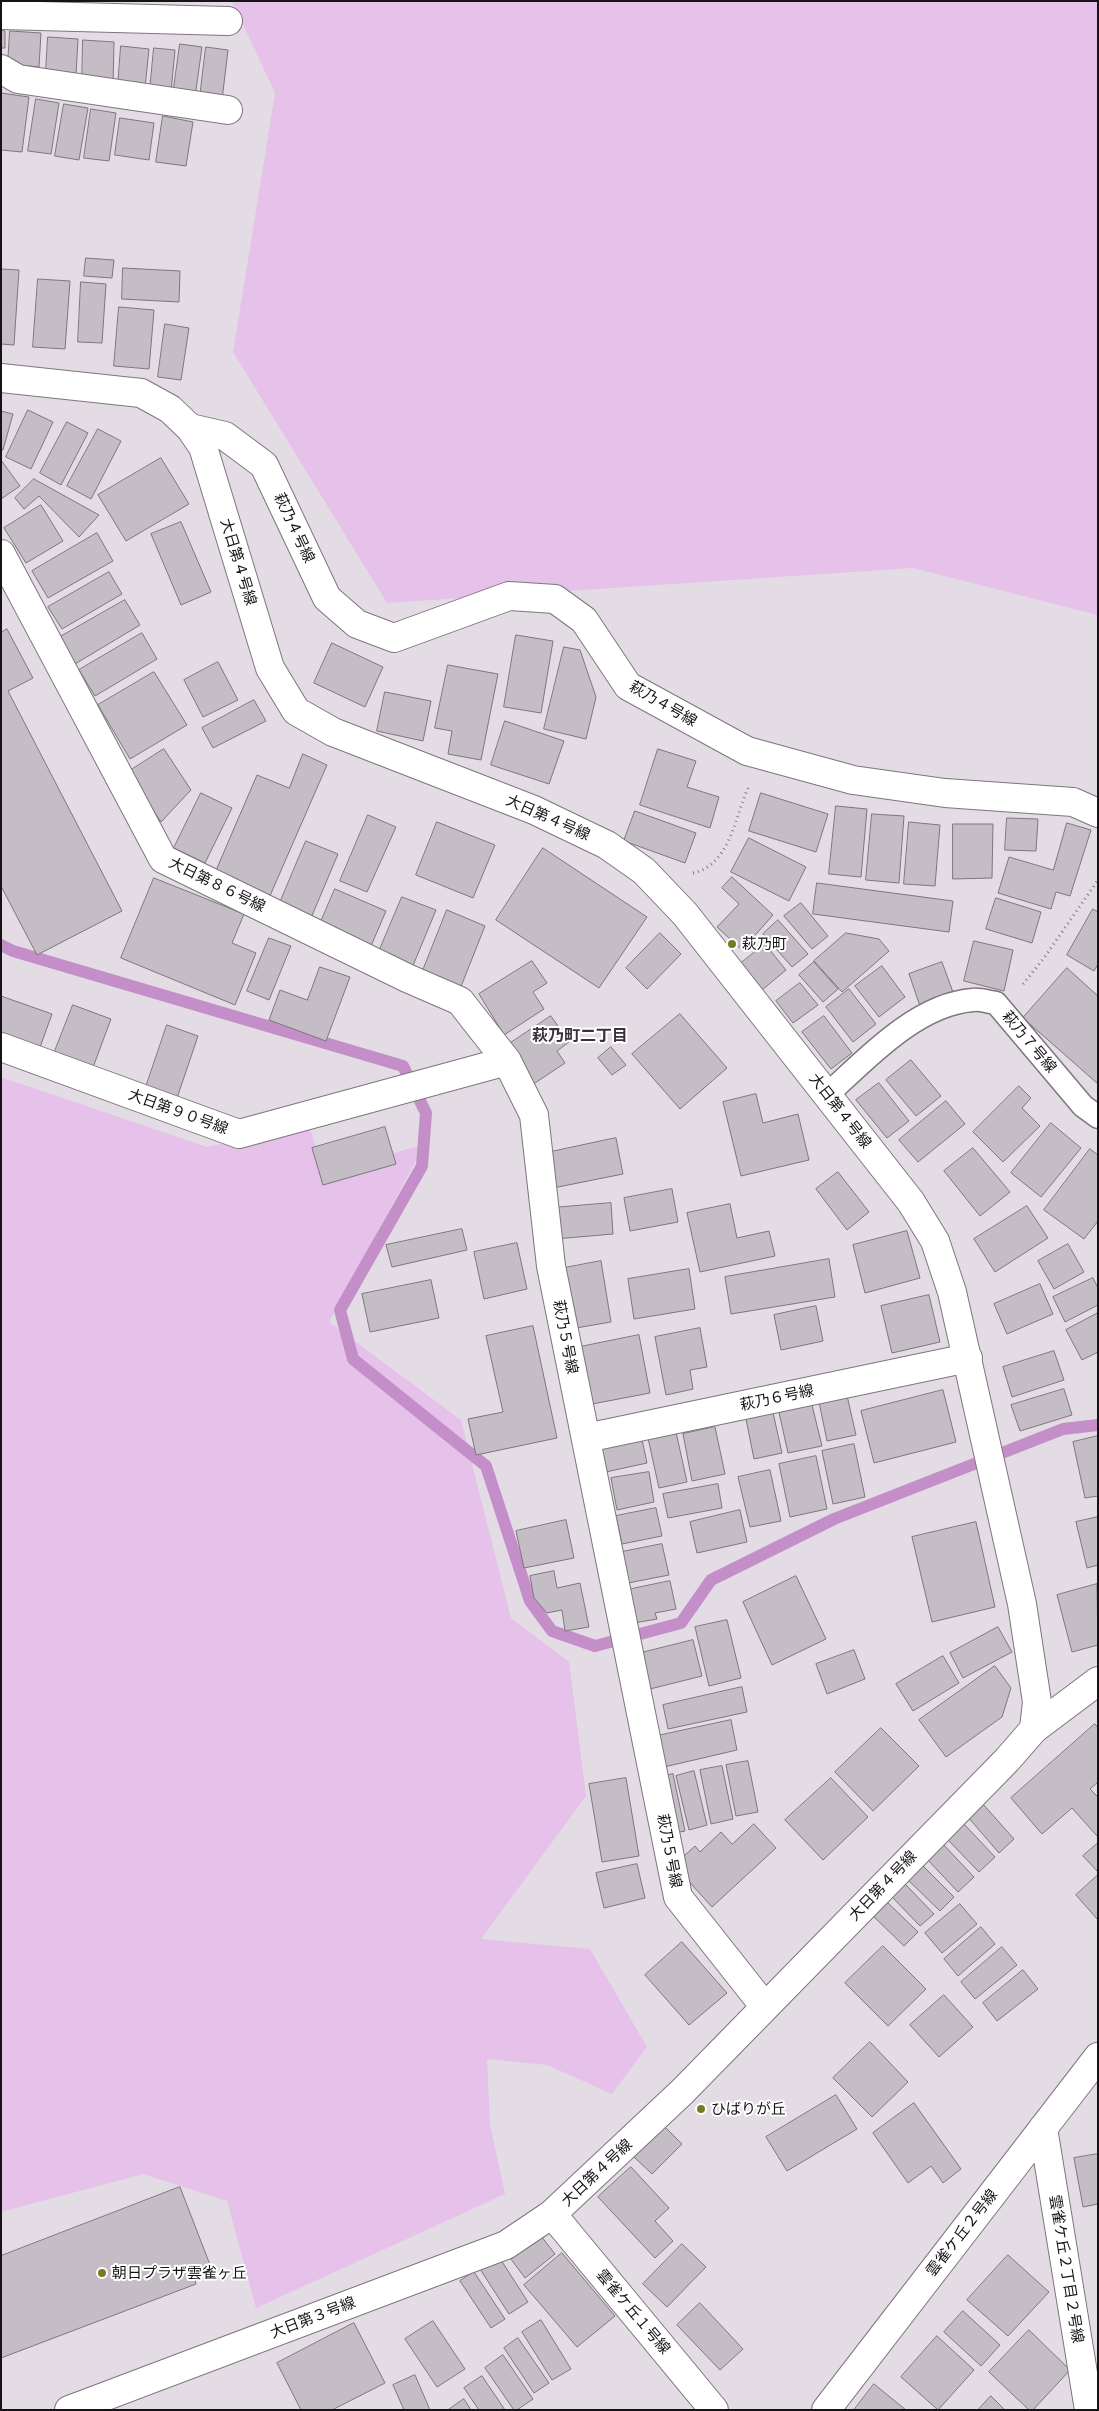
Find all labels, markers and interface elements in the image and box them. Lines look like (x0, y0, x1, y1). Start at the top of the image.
street label: 萩乃４号線 (270, 490, 318, 566)
street label: 大日第４号線 (216, 516, 260, 608)
street label: 萩乃４号線 (626, 677, 700, 731)
street label: 大日第４号線 (503, 791, 593, 845)
street label: 大日第８６号線 (166, 854, 268, 916)
place label: 萩乃町 (742, 935, 787, 953)
marker: 萩乃町 (726, 938, 738, 950)
street label: 萩乃７号線 (998, 1007, 1060, 1077)
district label: 萩乃町二丁目 (532, 1026, 628, 1046)
street label: 大日第４号線 (805, 1070, 875, 1152)
street label: 大日第９０号線 (126, 1086, 230, 1138)
street label: 萩乃５号線 (549, 1298, 581, 1376)
street label: 萩乃６号線 (738, 1381, 816, 1415)
street label: 萩乃５号線 (653, 1812, 685, 1890)
street label: 大日第４号線 (845, 1847, 921, 1925)
place label: ひばりが丘 (711, 2100, 786, 2118)
marker: ひばりが丘 (695, 2103, 707, 2115)
street label: 大日第４号線 (558, 2136, 636, 2210)
street label: 雲雀ケ丘２号線 (923, 2186, 1001, 2280)
street label: 雲雀ケ丘２丁目２号線 (1045, 2194, 1087, 2344)
place label: 朝日プラザ雲雀ヶ丘 (112, 2264, 247, 2282)
street label: 雲雀ケ丘１号線 (592, 2266, 674, 2358)
marker: 朝日プラザ雲雀ヶ丘 (96, 2267, 108, 2279)
street label: 大日第３号線 (268, 2293, 358, 2343)

